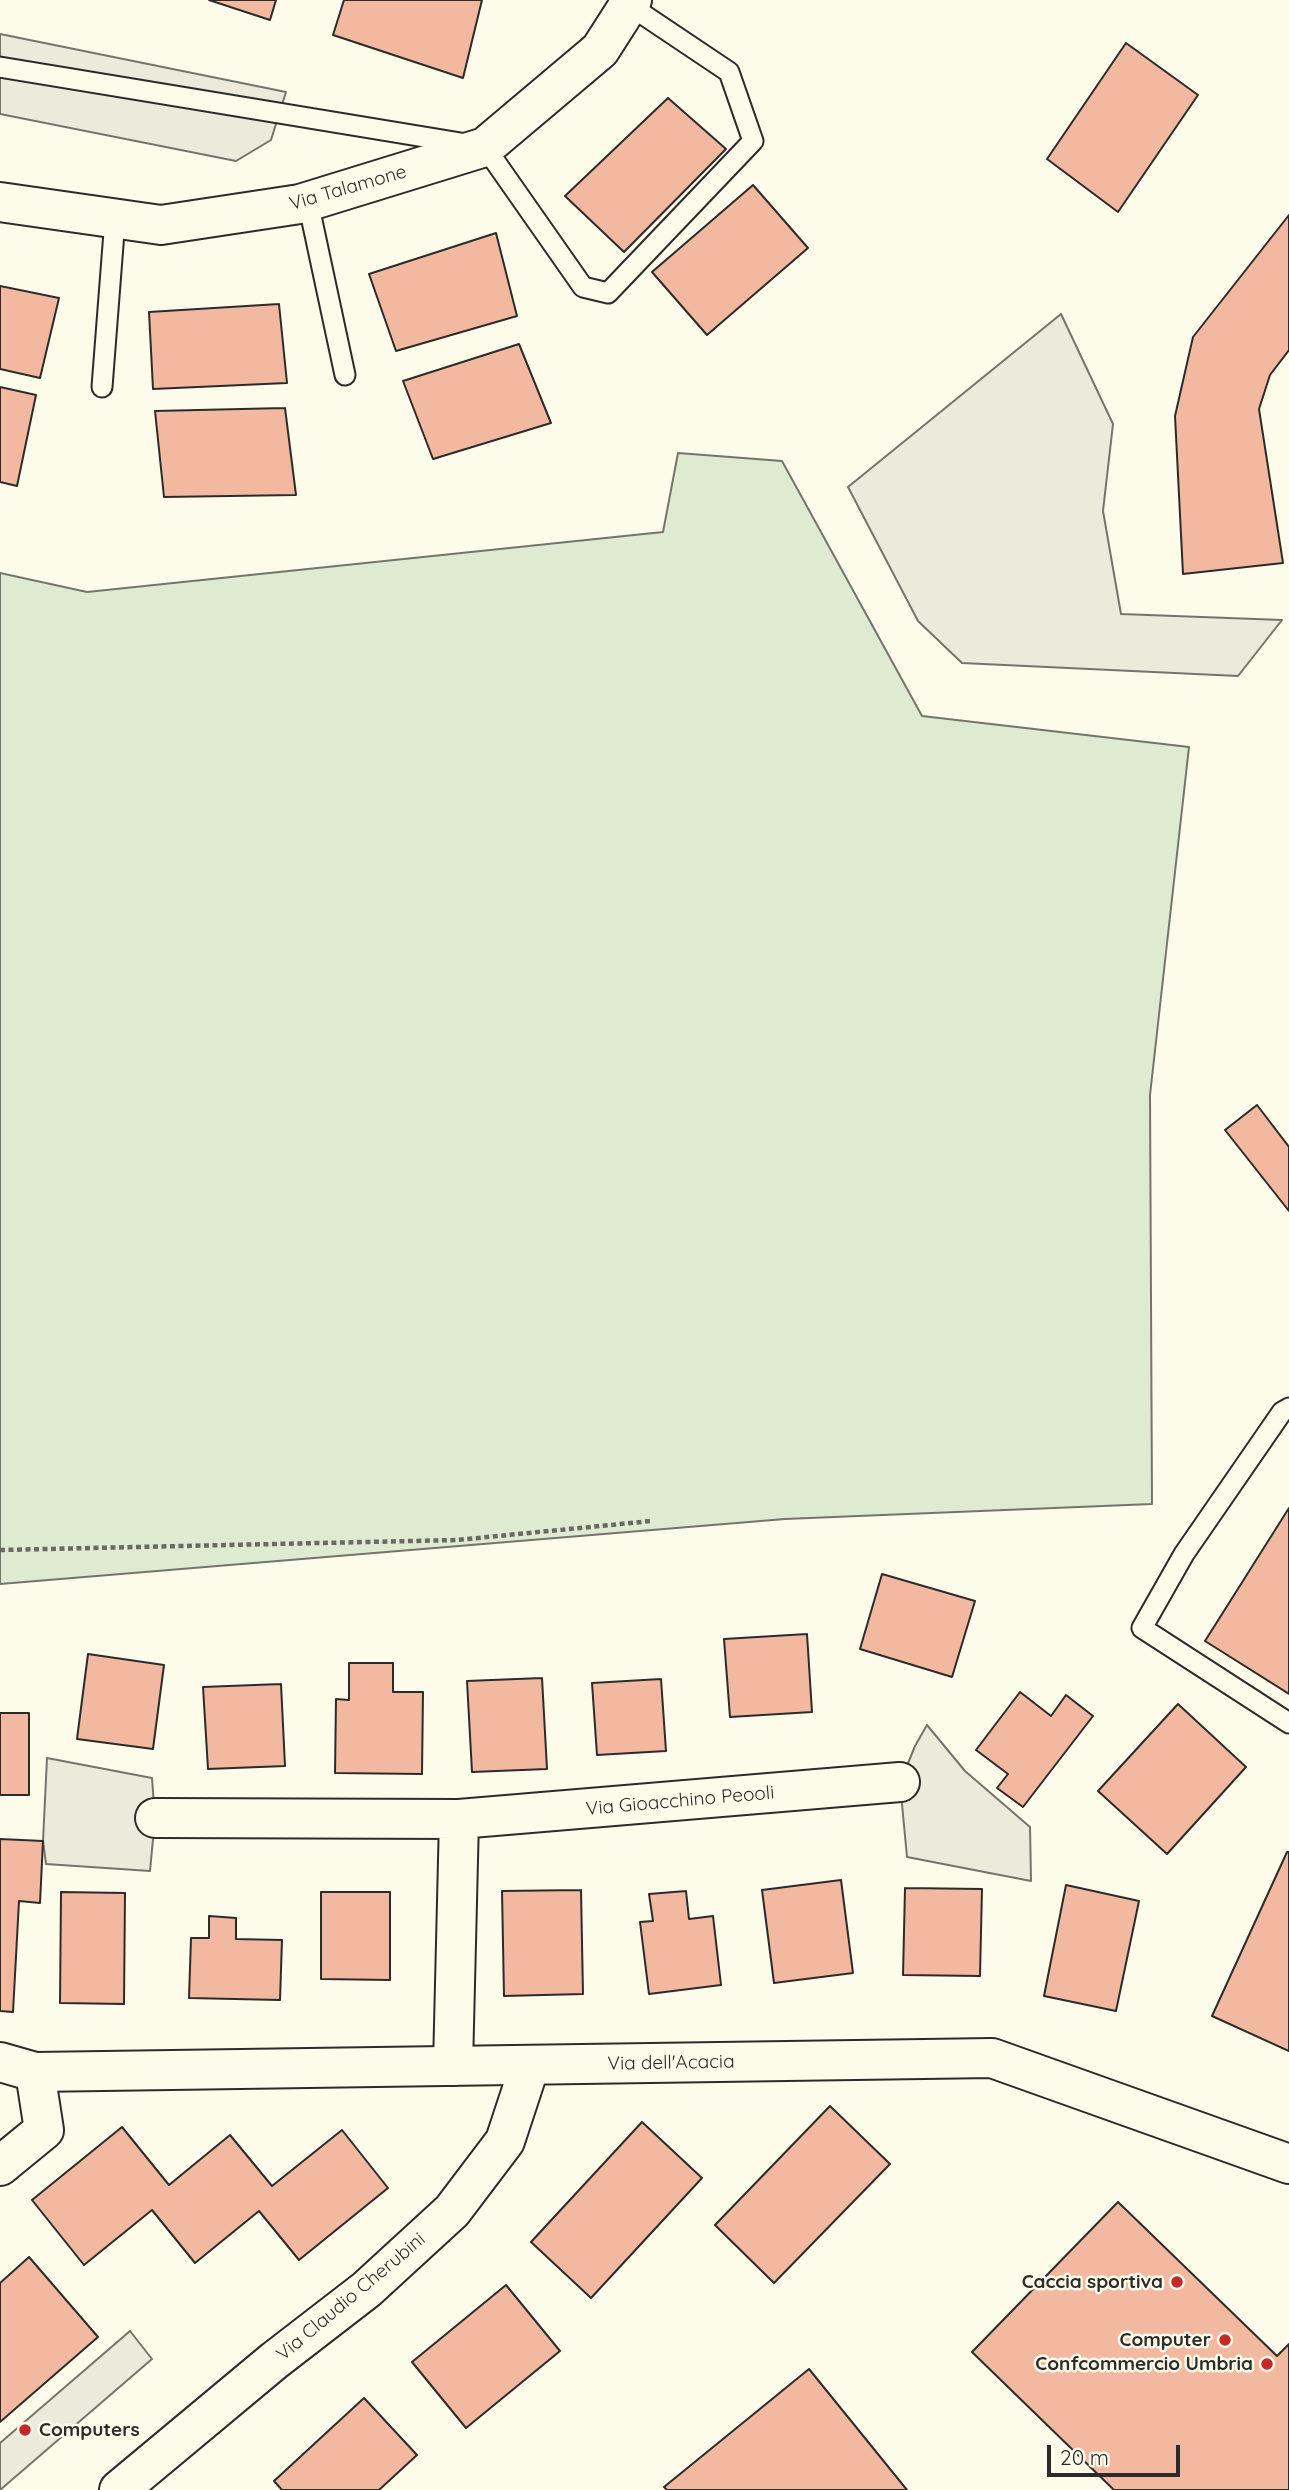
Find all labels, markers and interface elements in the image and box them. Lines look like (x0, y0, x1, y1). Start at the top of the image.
street label: Via Talamone (287, 160, 409, 216)
street label: Via Gioacchino Peooli (585, 1781, 775, 1821)
street label: Via dell'Acacia (607, 2050, 735, 2076)
street label: Via Claudio Cherubini (272, 2228, 430, 2366)
place label: Caccia sportiva (1022, 2271, 1163, 2293)
marker: Caccia sportiva (1169, 2274, 1185, 2290)
place label: Computer (1119, 2329, 1211, 2351)
marker: Computer (1217, 2332, 1233, 2348)
place label: Confcommercio Umbria (1035, 2353, 1253, 2375)
marker: Confcommercio Umbria (1259, 2356, 1275, 2372)
place label: Computers (39, 2419, 140, 2441)
marker: Computers (17, 2422, 33, 2438)
scale bar (1051, 2430, 1184, 2474)
text: 20 m (1060, 2444, 1109, 2470)

